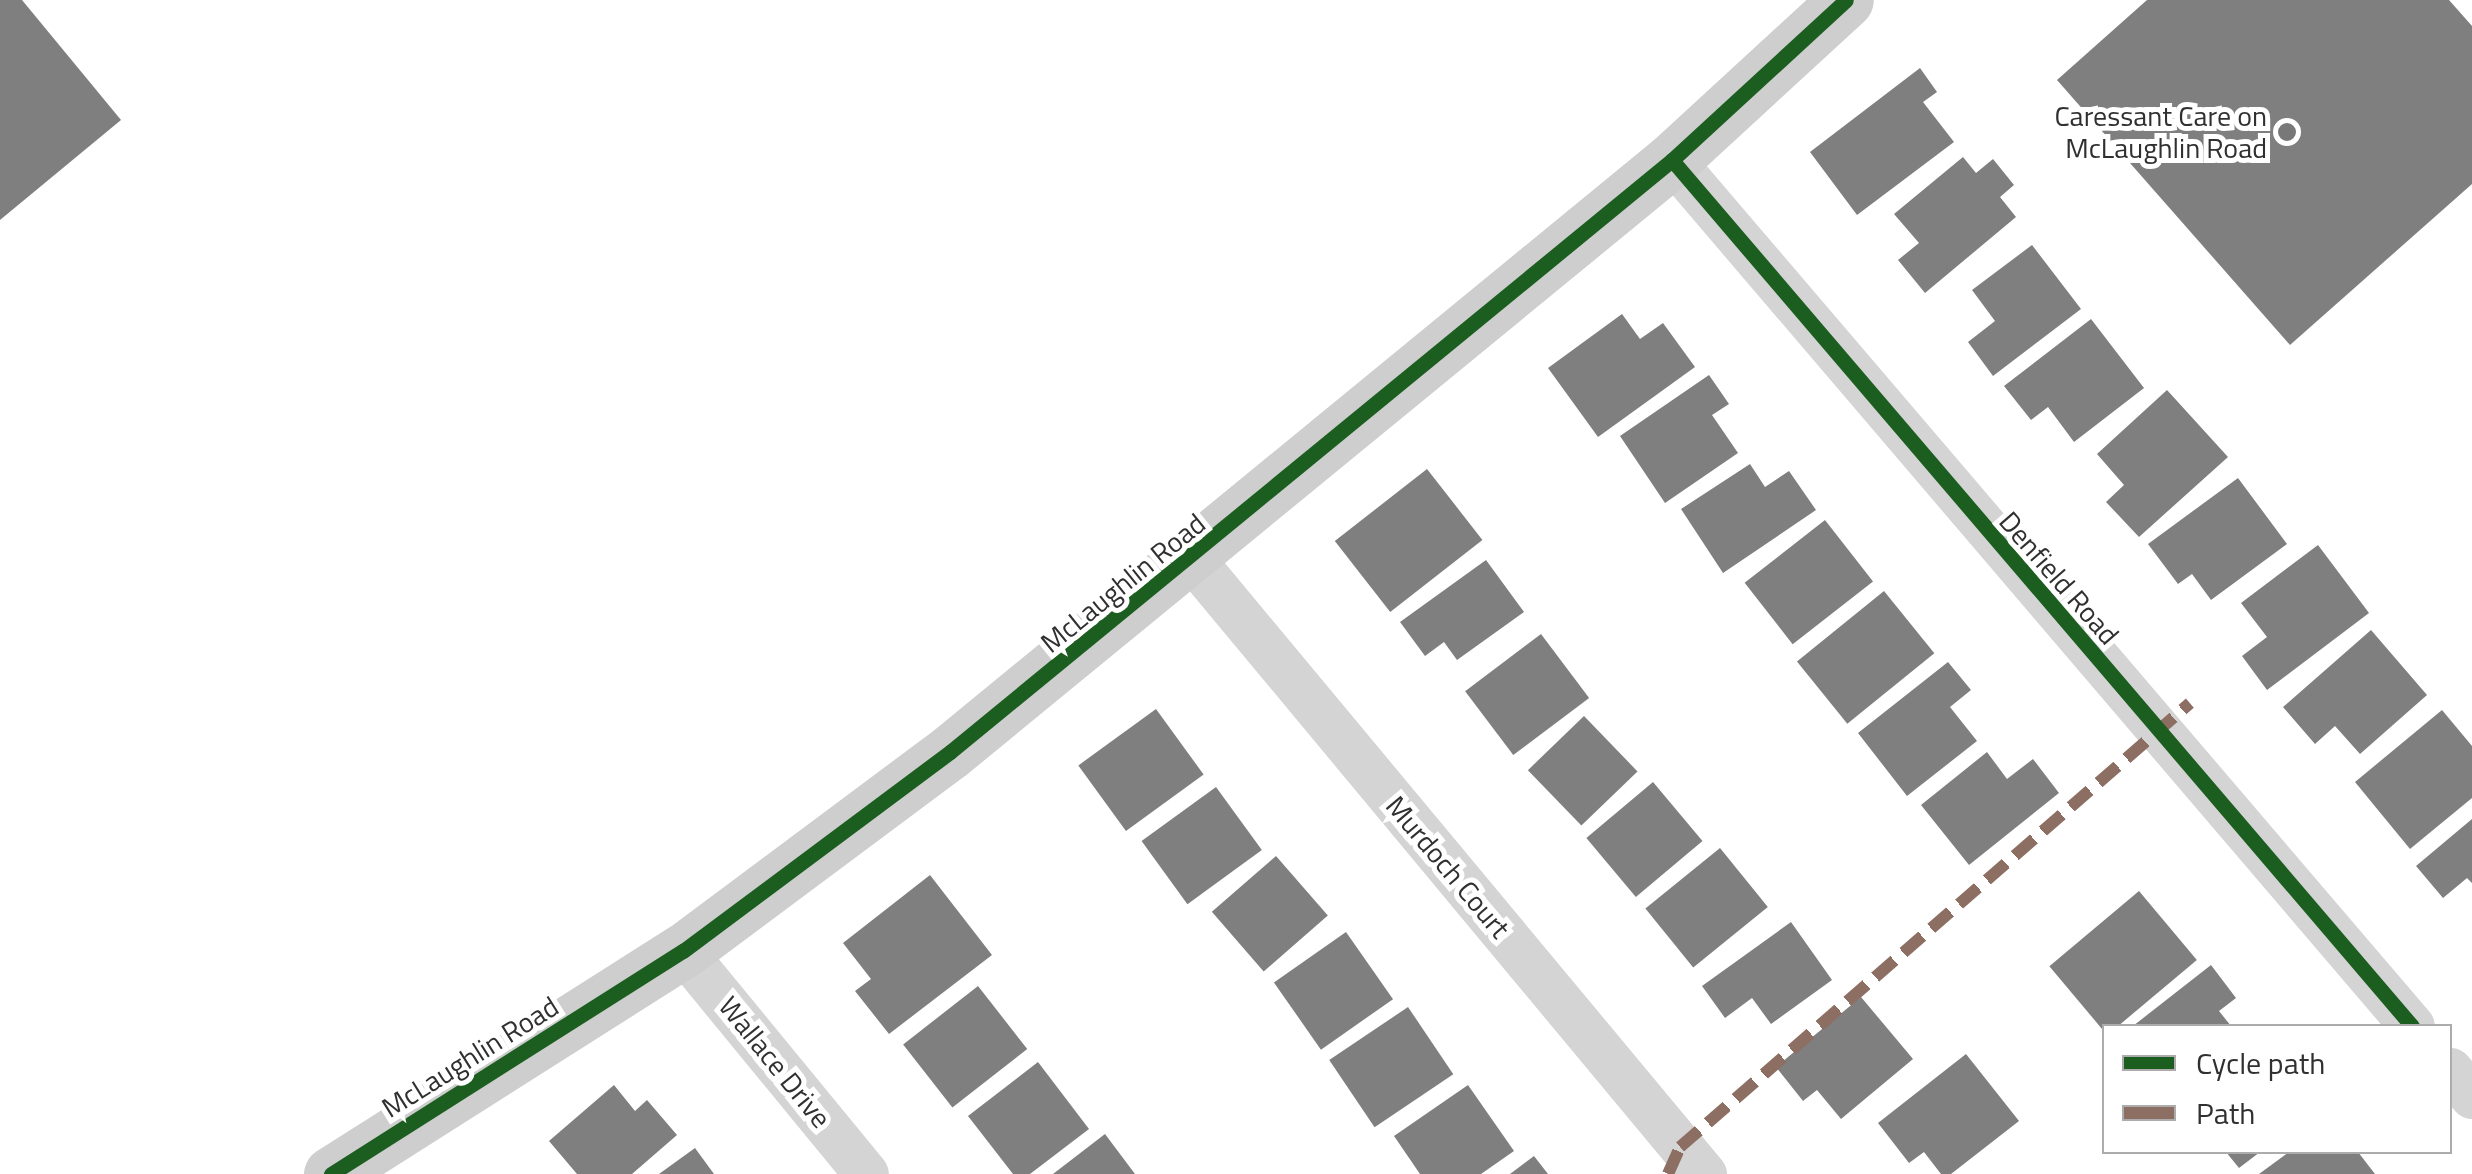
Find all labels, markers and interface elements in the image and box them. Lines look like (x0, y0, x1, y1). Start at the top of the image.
place label: Caressant Care on McLaughlin Road (2054, 99, 2267, 165)
marker: Caressant Care on McLaughlin Road (2276, 121, 2298, 143)
street label: Denfield Road (1992, 505, 2126, 651)
street label: McLaughlin Road (1034, 506, 1212, 660)
street label: Murdoch Court (1379, 789, 1517, 945)
street label: McLaughlin Road (376, 989, 564, 1125)
street label: Wallace Drive (712, 990, 838, 1134)
legend (2102, 1024, 2452, 1154)
text: Cycle path (2196, 1040, 2325, 1086)
text: Path (2196, 1090, 2255, 1136)

